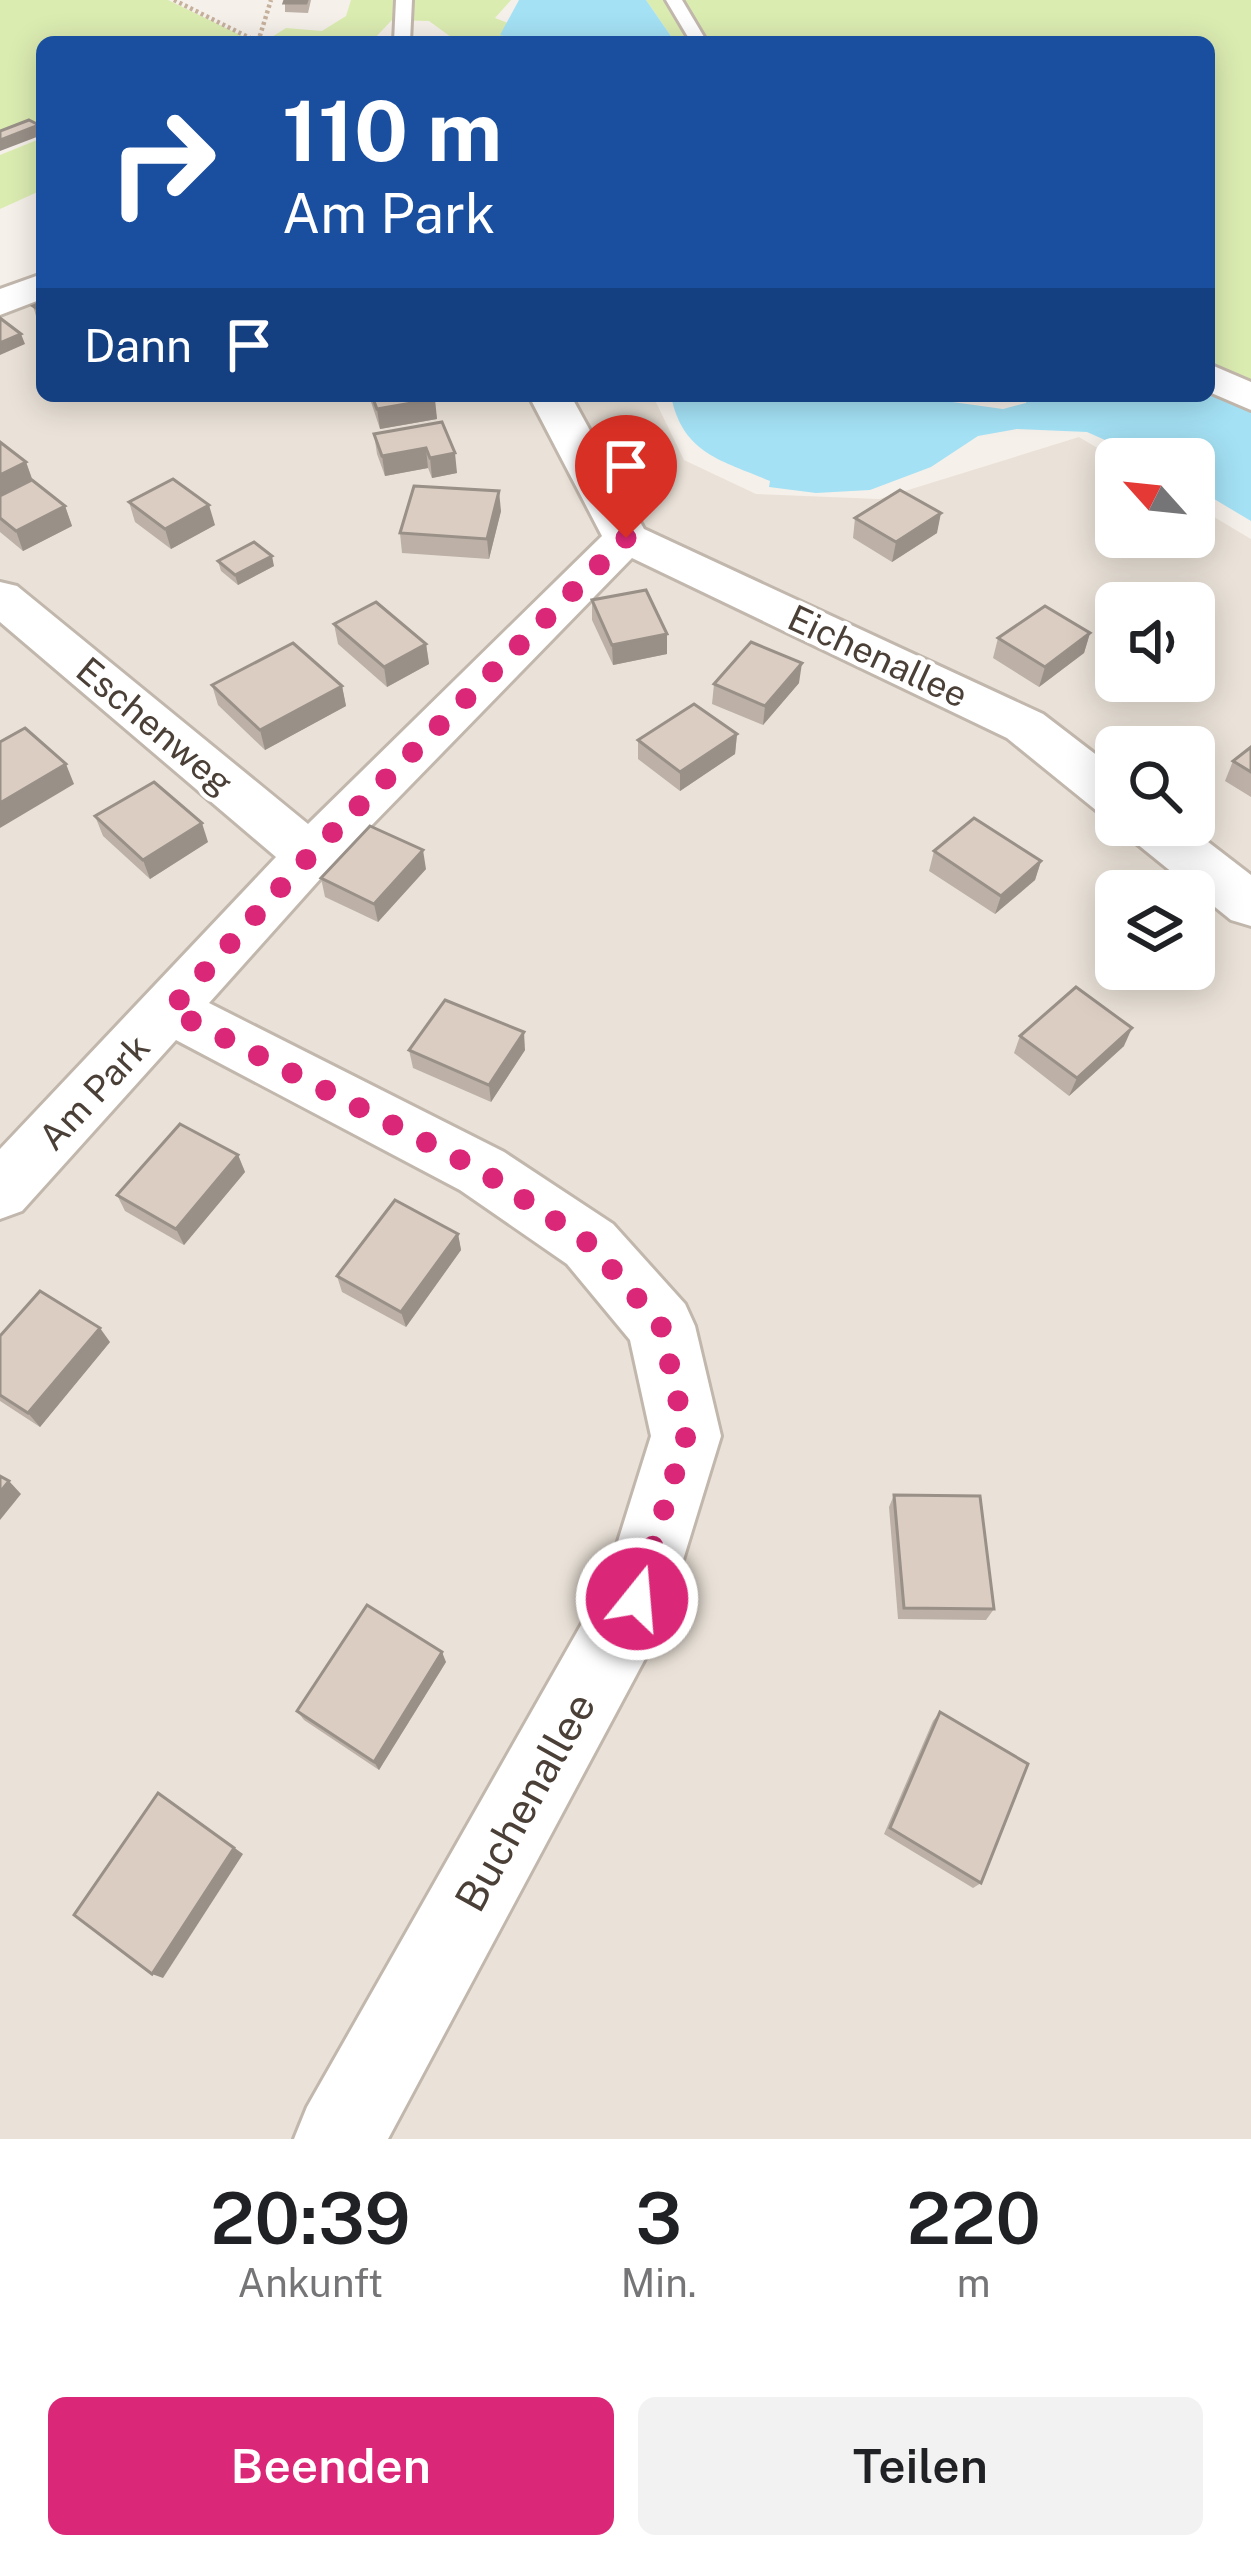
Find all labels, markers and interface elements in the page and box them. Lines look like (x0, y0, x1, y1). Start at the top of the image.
text: 110 m (282, 81, 502, 180)
icon: right (84, 84, 240, 240)
text: Am Park (282, 182, 495, 245)
icon: arrive (216, 312, 282, 378)
text: Dann (84, 319, 192, 372)
pin (575, 415, 677, 538)
icon: arrive (593, 433, 659, 499)
north arrow (1095, 438, 1215, 558)
map controls (1095, 438, 1215, 990)
button: sound (1095, 582, 1215, 702)
street label: Eichenallee (782, 596, 974, 716)
street label: Eschenweg (68, 648, 242, 804)
button: search (1095, 726, 1215, 846)
button: layers (1095, 870, 1215, 990)
street label: Am Park (30, 1026, 158, 1158)
position arrow (574, 1536, 700, 1662)
street label: Buchenallee (445, 1684, 605, 1919)
text: 20:39 (210, 2176, 411, 2260)
text: 3 (635, 2176, 682, 2260)
text: 220 (907, 2176, 1041, 2260)
text: Ankunft (237, 2260, 383, 2306)
text: Min. (621, 2260, 696, 2306)
text: m (957, 2260, 991, 2306)
button: Beenden (48, 2397, 614, 2535)
button: Teilen (638, 2397, 1203, 2535)

